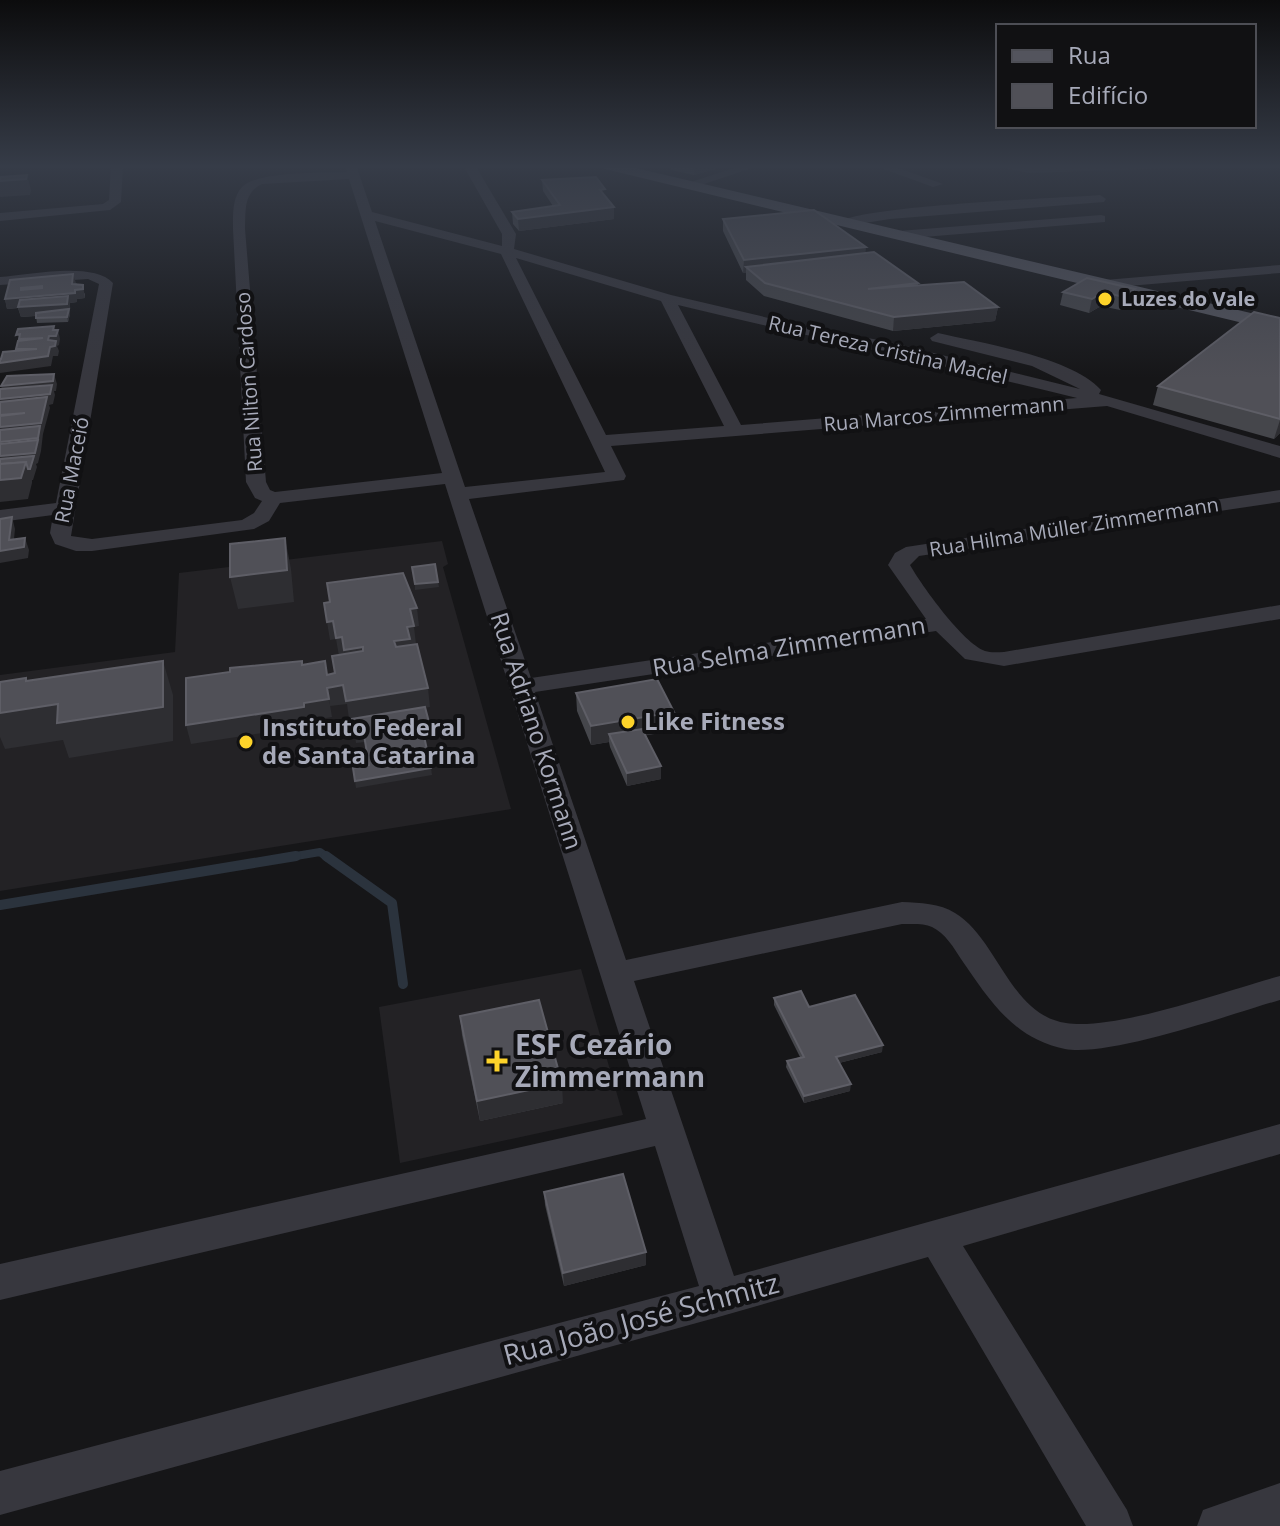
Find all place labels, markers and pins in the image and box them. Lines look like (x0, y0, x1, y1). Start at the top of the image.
place label: Luzes do Vale (1121, 285, 1255, 312)
marker: Luzes do Vale (1096, 290, 1114, 308)
place label: Like Fitness (644, 704, 785, 737)
place label: Instituto Federal de Santa Catarina (262, 710, 475, 771)
marker: Like Fitness (619, 713, 637, 731)
marker: Instituto Federal de Santa Catarina (237, 733, 255, 751)
place label: ESF Cezário Zimmermann (515, 1025, 705, 1095)
marker: ESF Cezário Zimmermann (486, 1050, 508, 1072)

